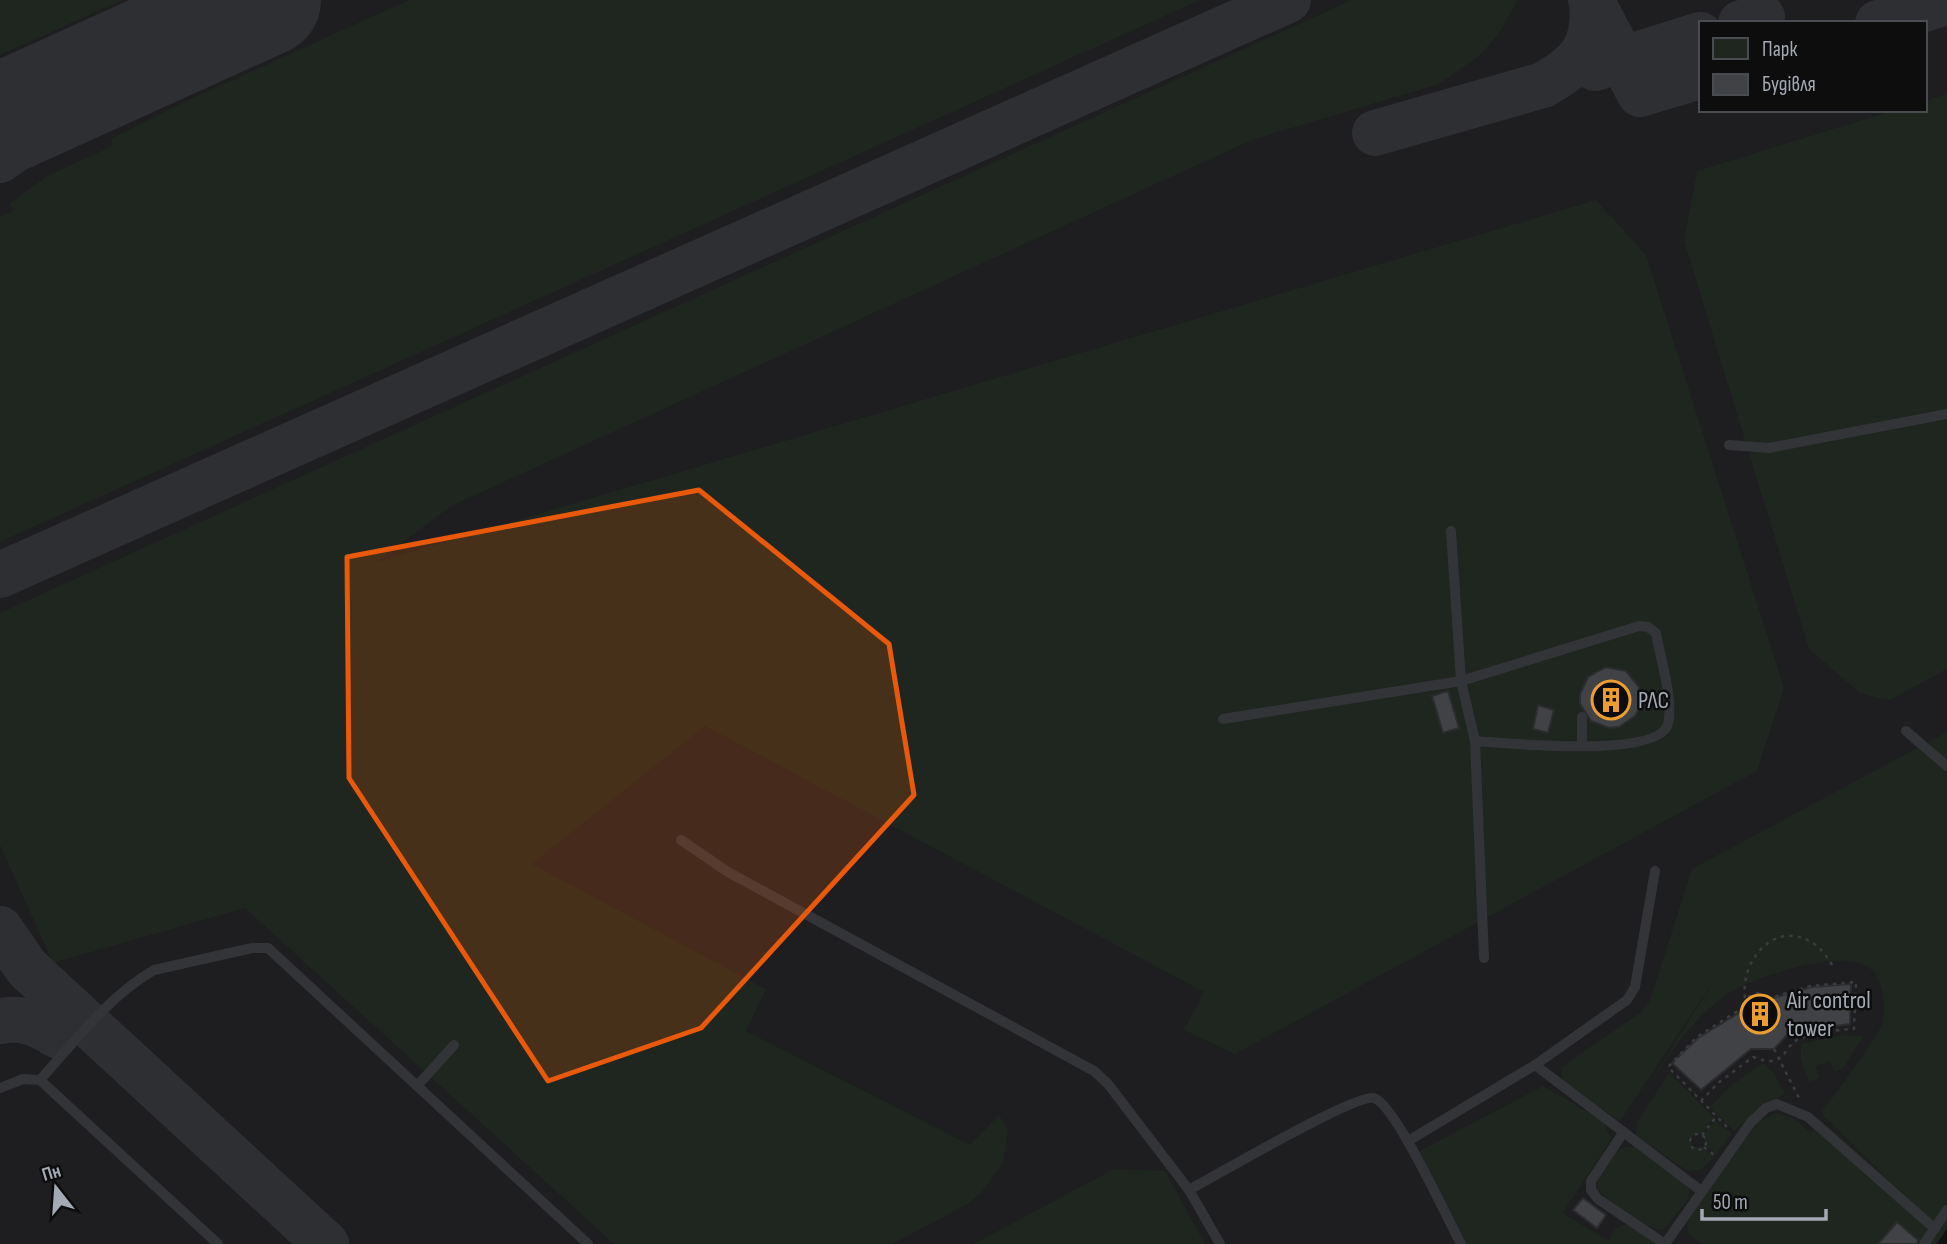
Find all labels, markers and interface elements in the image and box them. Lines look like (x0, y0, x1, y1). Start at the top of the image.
legend (1699, 21, 1926, 112)
text: Парк (1762, 37, 1797, 62)
text: Будівля (1762, 72, 1816, 97)
building icon: РЛС (1590, 679, 1632, 721)
place label: РЛС (1638, 686, 1669, 715)
place label: Air control tower (1786, 986, 1871, 1043)
building icon: Air control tower (1739, 993, 1781, 1035)
north arrow (21, 1153, 91, 1223)
text: Пн (39, 1159, 64, 1187)
scale bar (1702, 1178, 1826, 1222)
text: 50 m (1713, 1190, 1748, 1215)

